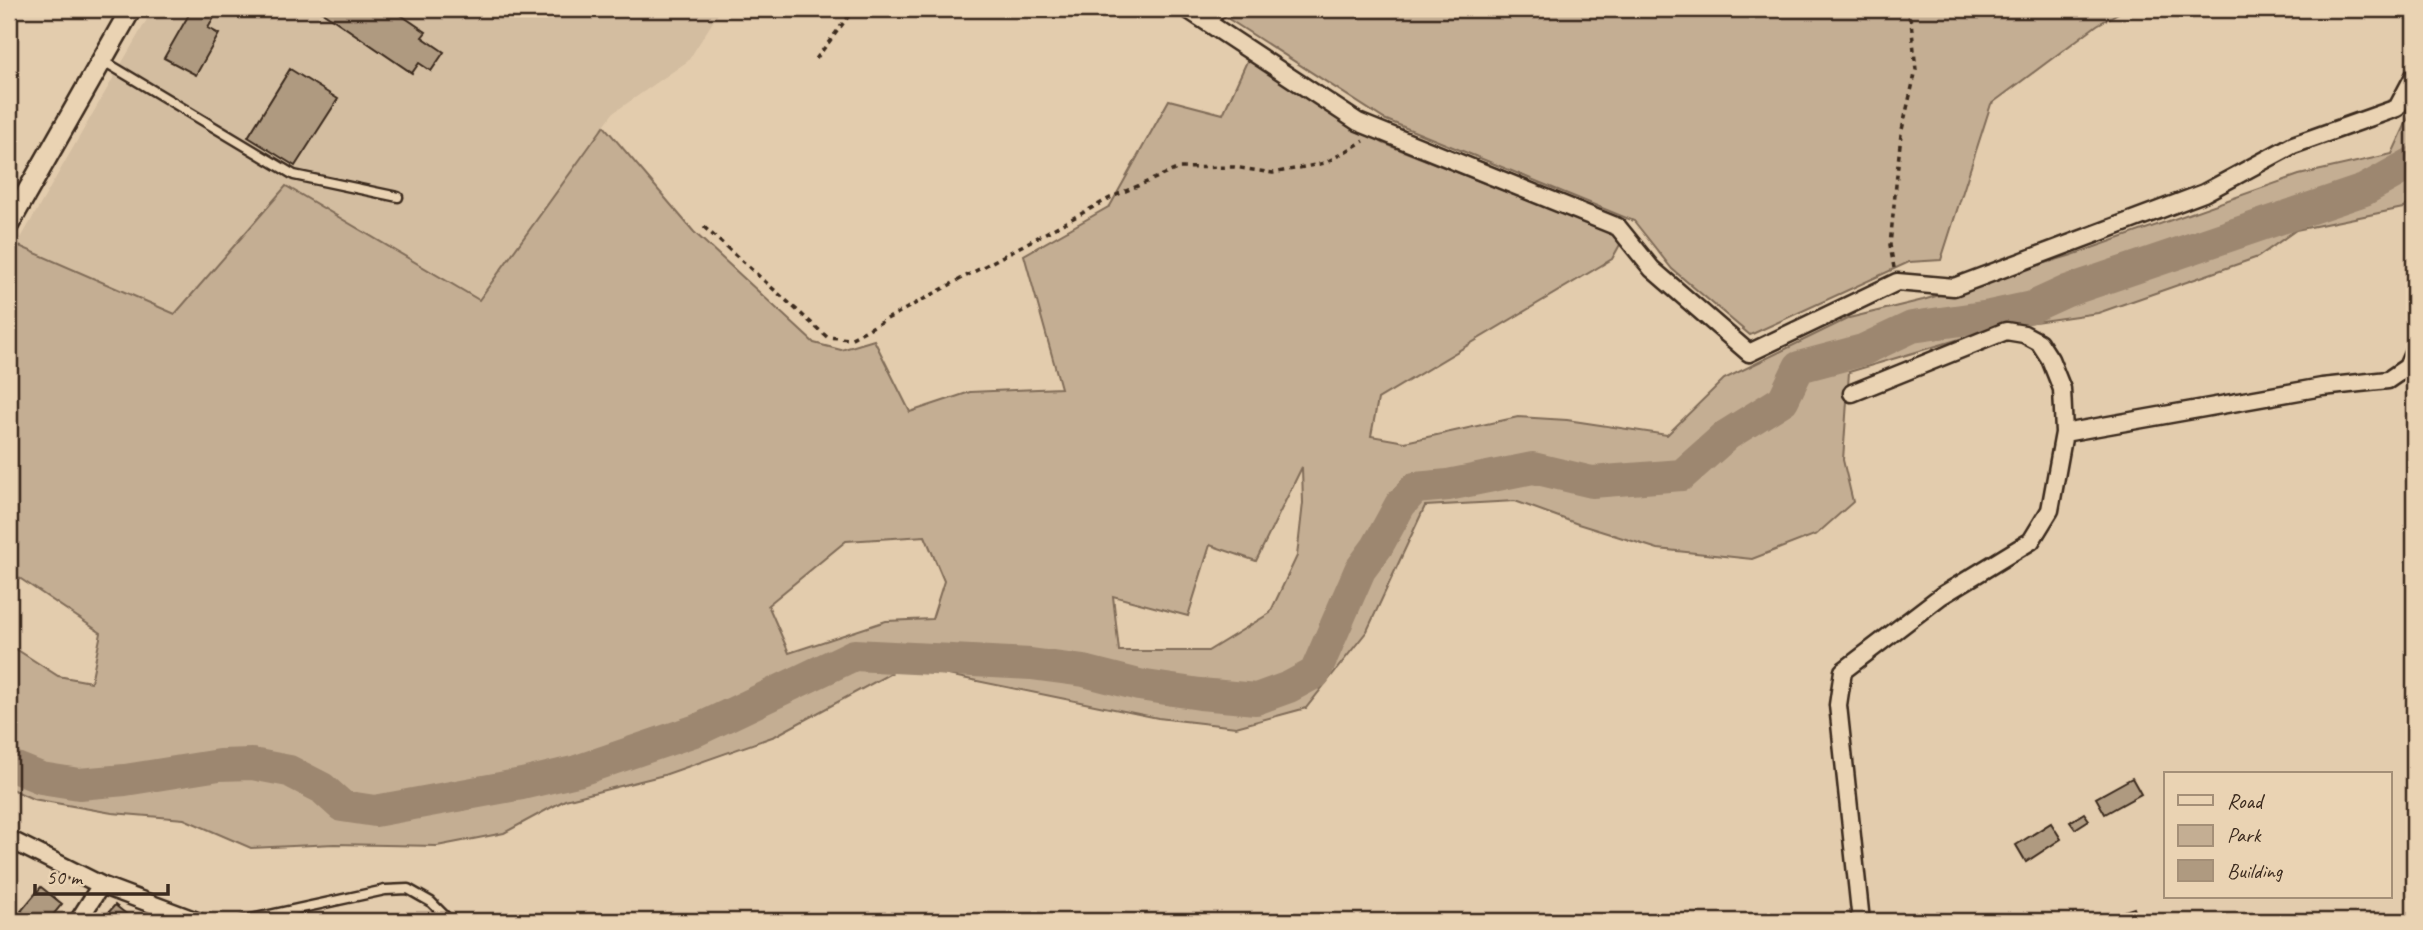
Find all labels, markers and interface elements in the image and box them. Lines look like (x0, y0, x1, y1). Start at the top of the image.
legend (2164, 772, 2392, 898)
text: Road (2227, 788, 2266, 814)
text: Park (2227, 822, 2262, 848)
scale bar (35, 853, 168, 897)
text: Building (2227, 858, 2284, 884)
text: 50 m (46, 864, 84, 890)

